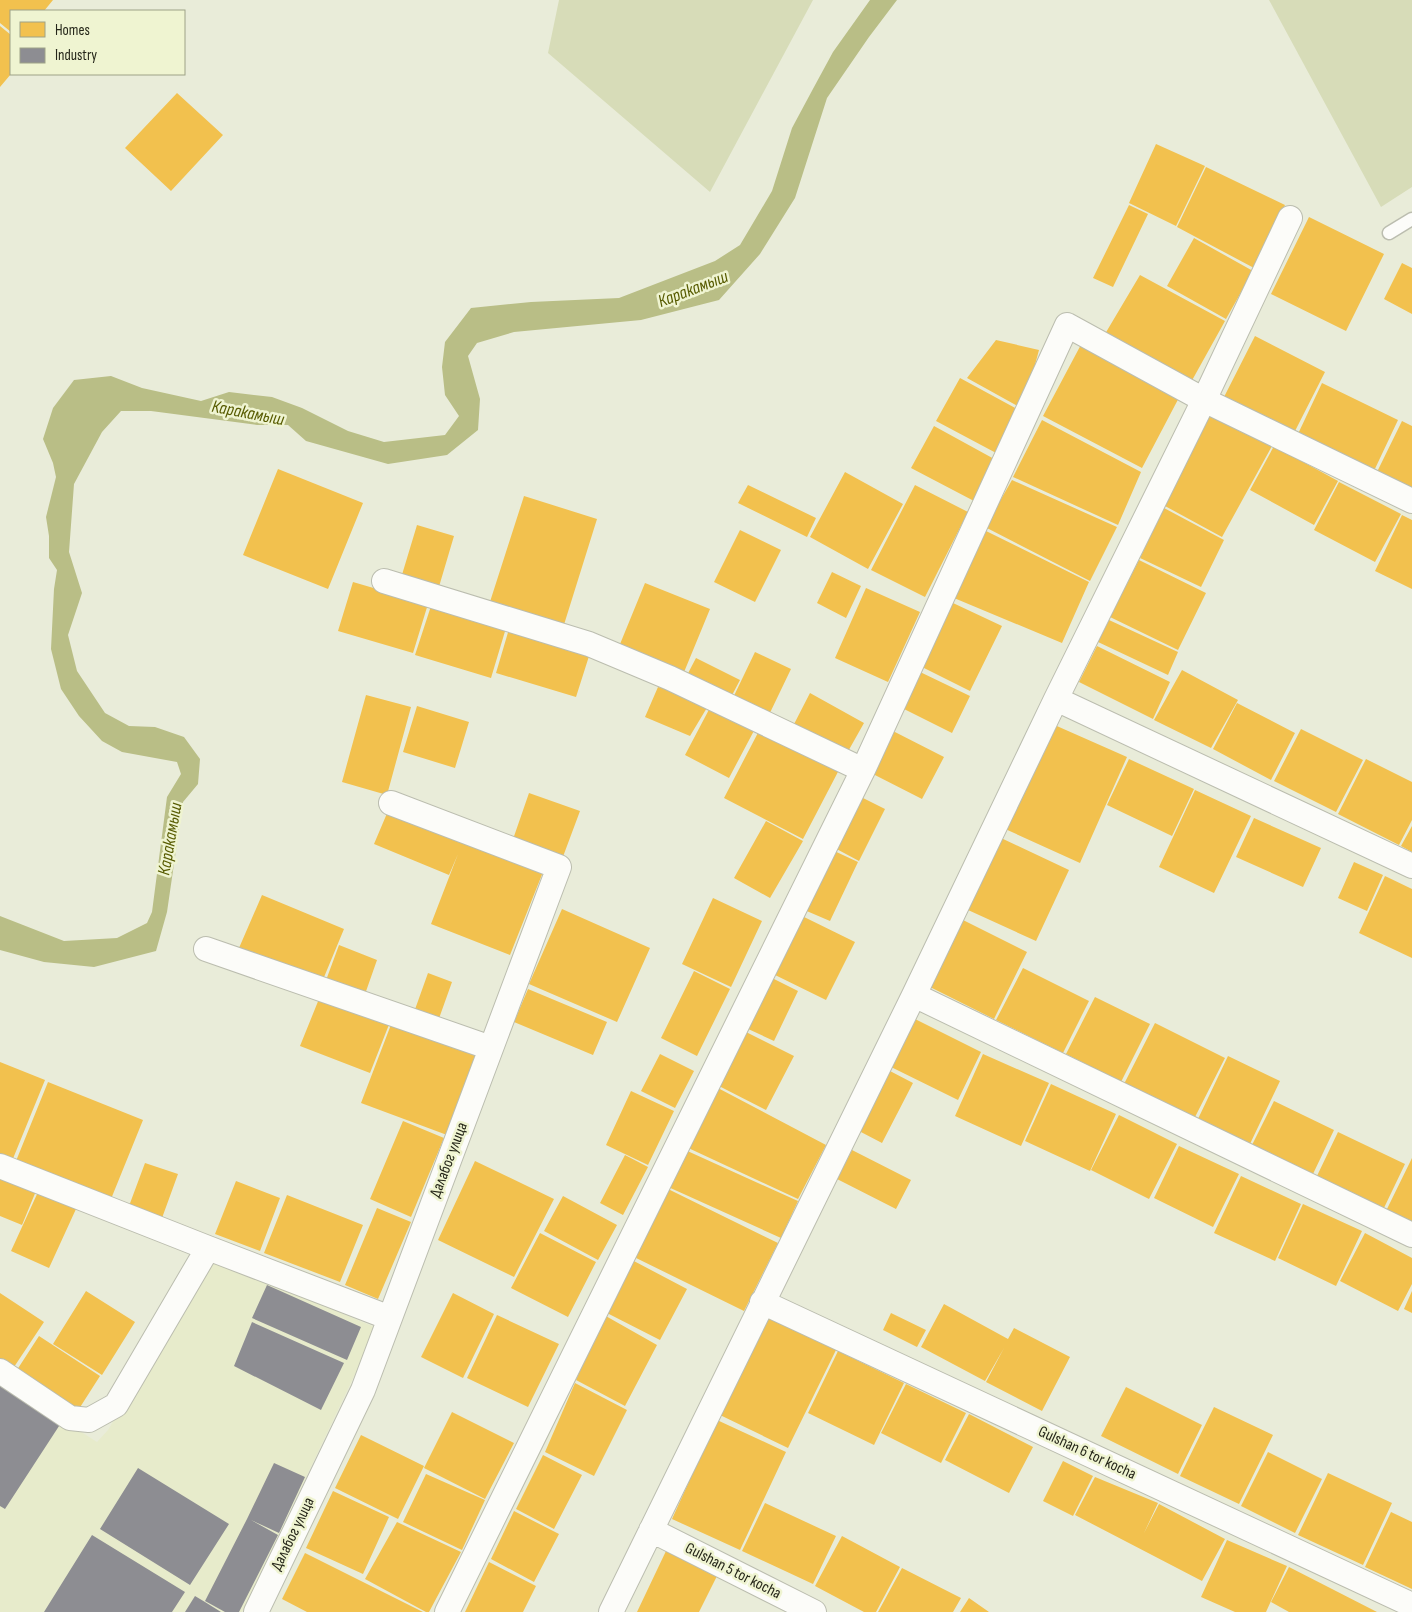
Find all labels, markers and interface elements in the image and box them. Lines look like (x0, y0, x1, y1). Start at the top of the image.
legend (10, 10, 185, 75)
text: Homes (55, 21, 90, 40)
text: Industry (55, 46, 97, 65)
water label: Каракамыш (655, 266, 731, 312)
water label: Каракамыш (210, 396, 286, 430)
water label: Каракамыш (153, 801, 187, 877)
street label: Далабог улица (426, 1120, 472, 1200)
street label: Gulshan 6 tor kocha (1035, 1422, 1139, 1484)
street label: Далабог улица (267, 1494, 319, 1574)
street label: Gulshan 5 tor kocha (682, 1539, 784, 1603)

